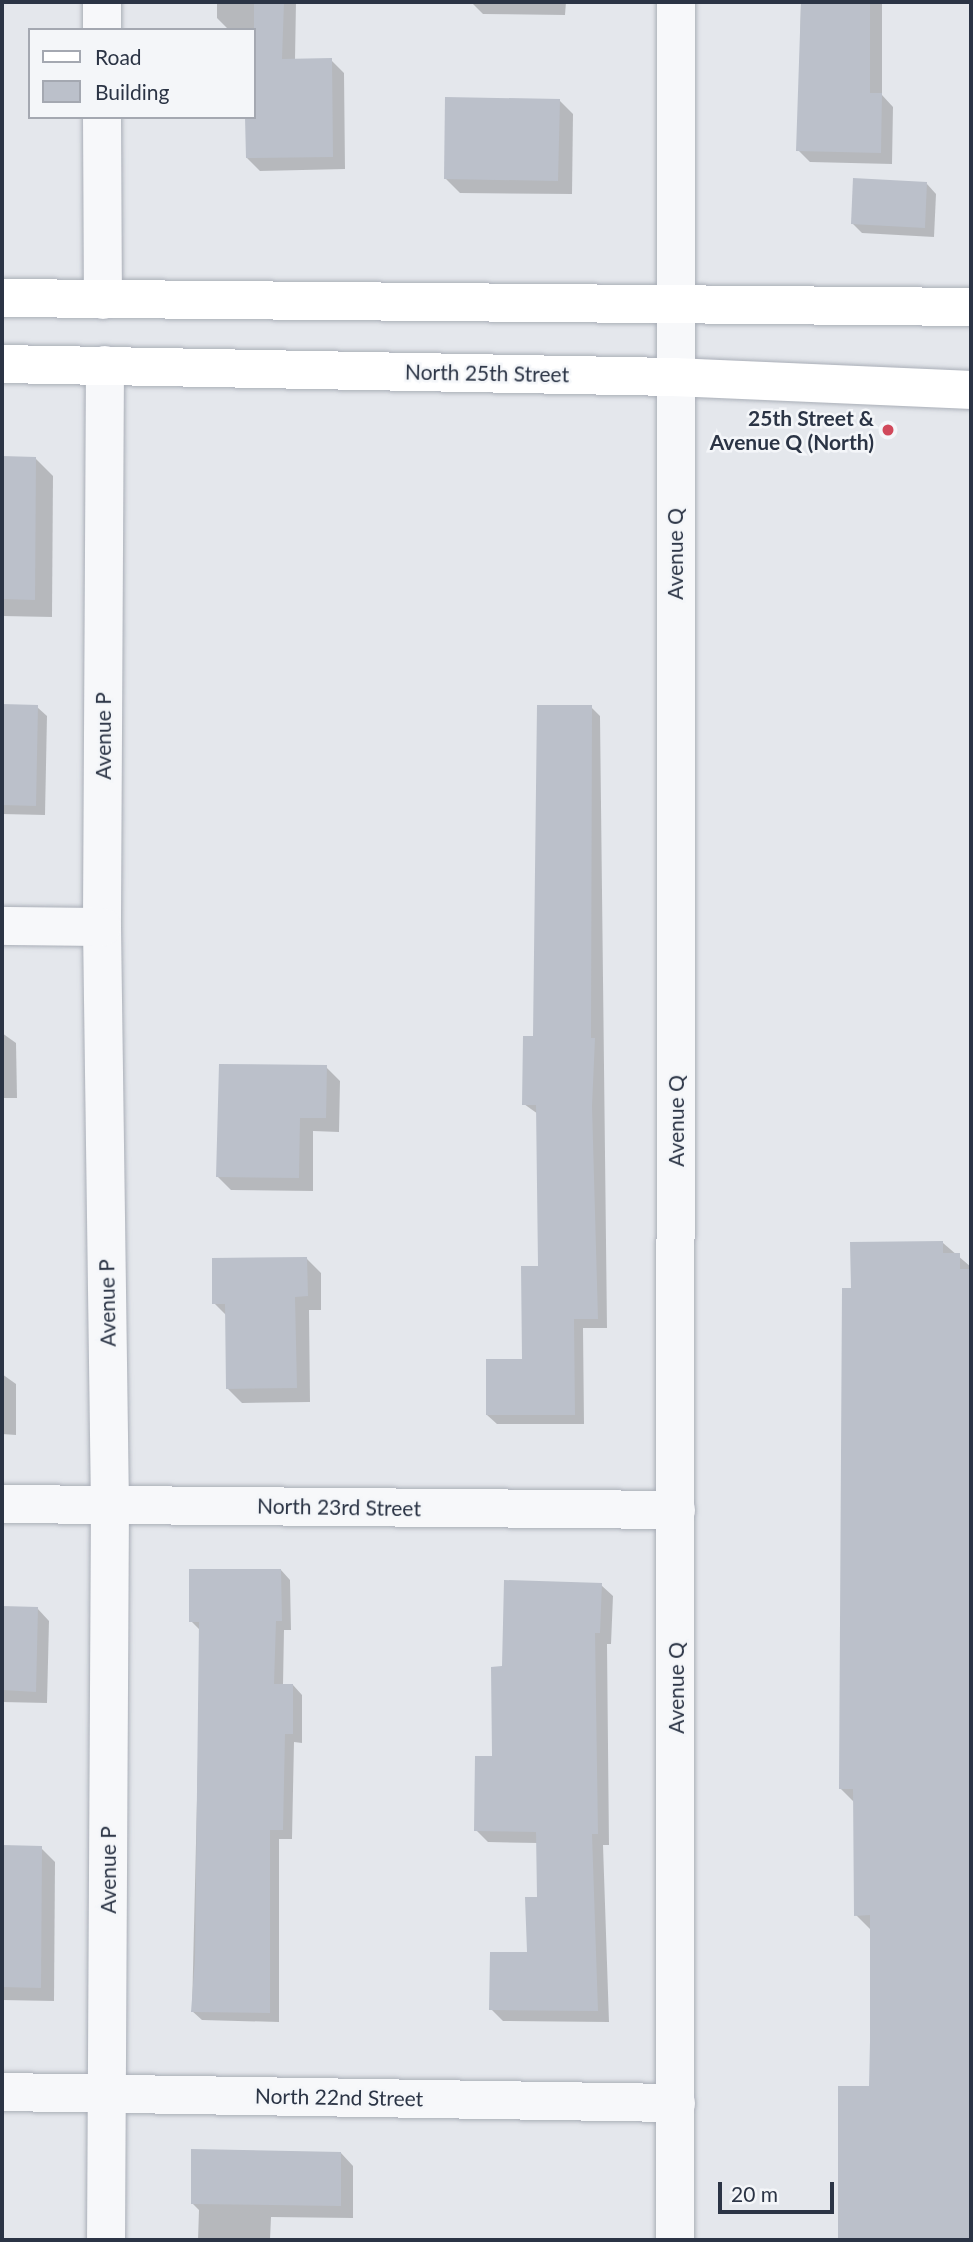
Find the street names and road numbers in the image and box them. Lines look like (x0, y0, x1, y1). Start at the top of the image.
street label: North 25th Street (405, 359, 569, 387)
street label: Avenue Q (662, 508, 688, 600)
street label: Avenue P (90, 692, 116, 780)
street label: Avenue Q (663, 1075, 689, 1167)
street label: Avenue P (94, 1259, 120, 1347)
street label: North 23rd Street (257, 1493, 421, 1521)
street label: Avenue Q (663, 1642, 689, 1734)
street label: Avenue P (95, 1826, 121, 1914)
street label: North 22nd Street (255, 2083, 423, 2111)

